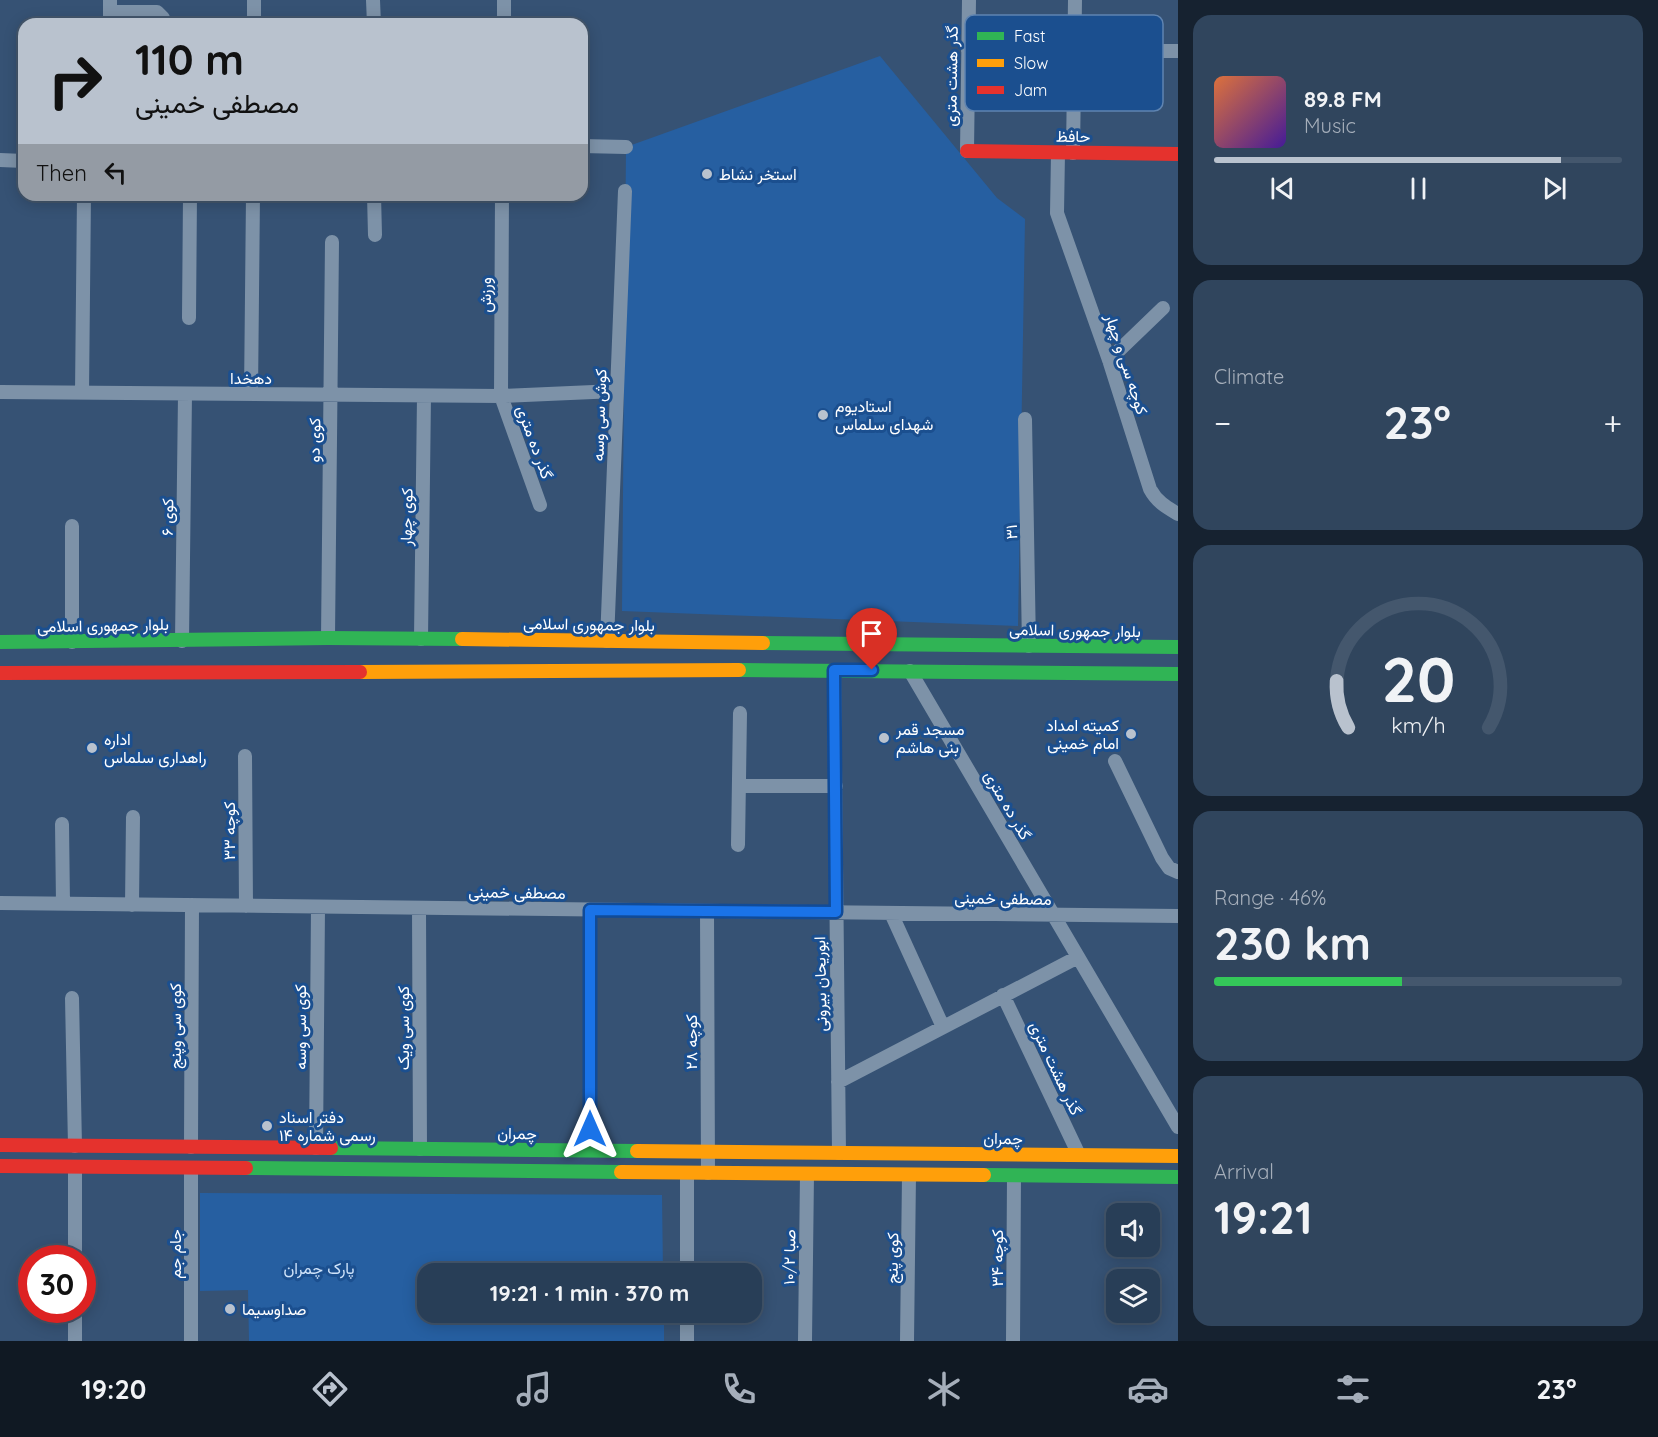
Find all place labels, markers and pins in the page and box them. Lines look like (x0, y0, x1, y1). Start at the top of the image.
place label: استخر نشاط (719, 164, 797, 185)
marker: استخر نشاط (700, 167, 714, 181)
place label: استادیوم شهدای سلماس (835, 396, 933, 435)
marker: استادیوم شهدای سلماس (816, 408, 830, 422)
pin (846, 608, 897, 670)
place label: کمیته امداد امام خمینی (1046, 715, 1119, 754)
place label: مسجد قمر بنی هاشم (895, 719, 965, 758)
marker: کمیته امداد امام خمینی (1124, 727, 1138, 741)
place label: اداره راهداری سلماس (104, 729, 207, 768)
marker: مسجد قمر بنی هاشم (877, 731, 891, 745)
marker: اداره راهداری سلماس (85, 741, 99, 755)
place label: دفتر اسناد رسمی شماره ۱۴ (279, 1107, 376, 1146)
marker: دفتر اسناد رسمی شماره ۱۴ (260, 1119, 274, 1133)
place label: صداوسیما (242, 1299, 307, 1320)
marker: صداوسیما (223, 1302, 237, 1316)

